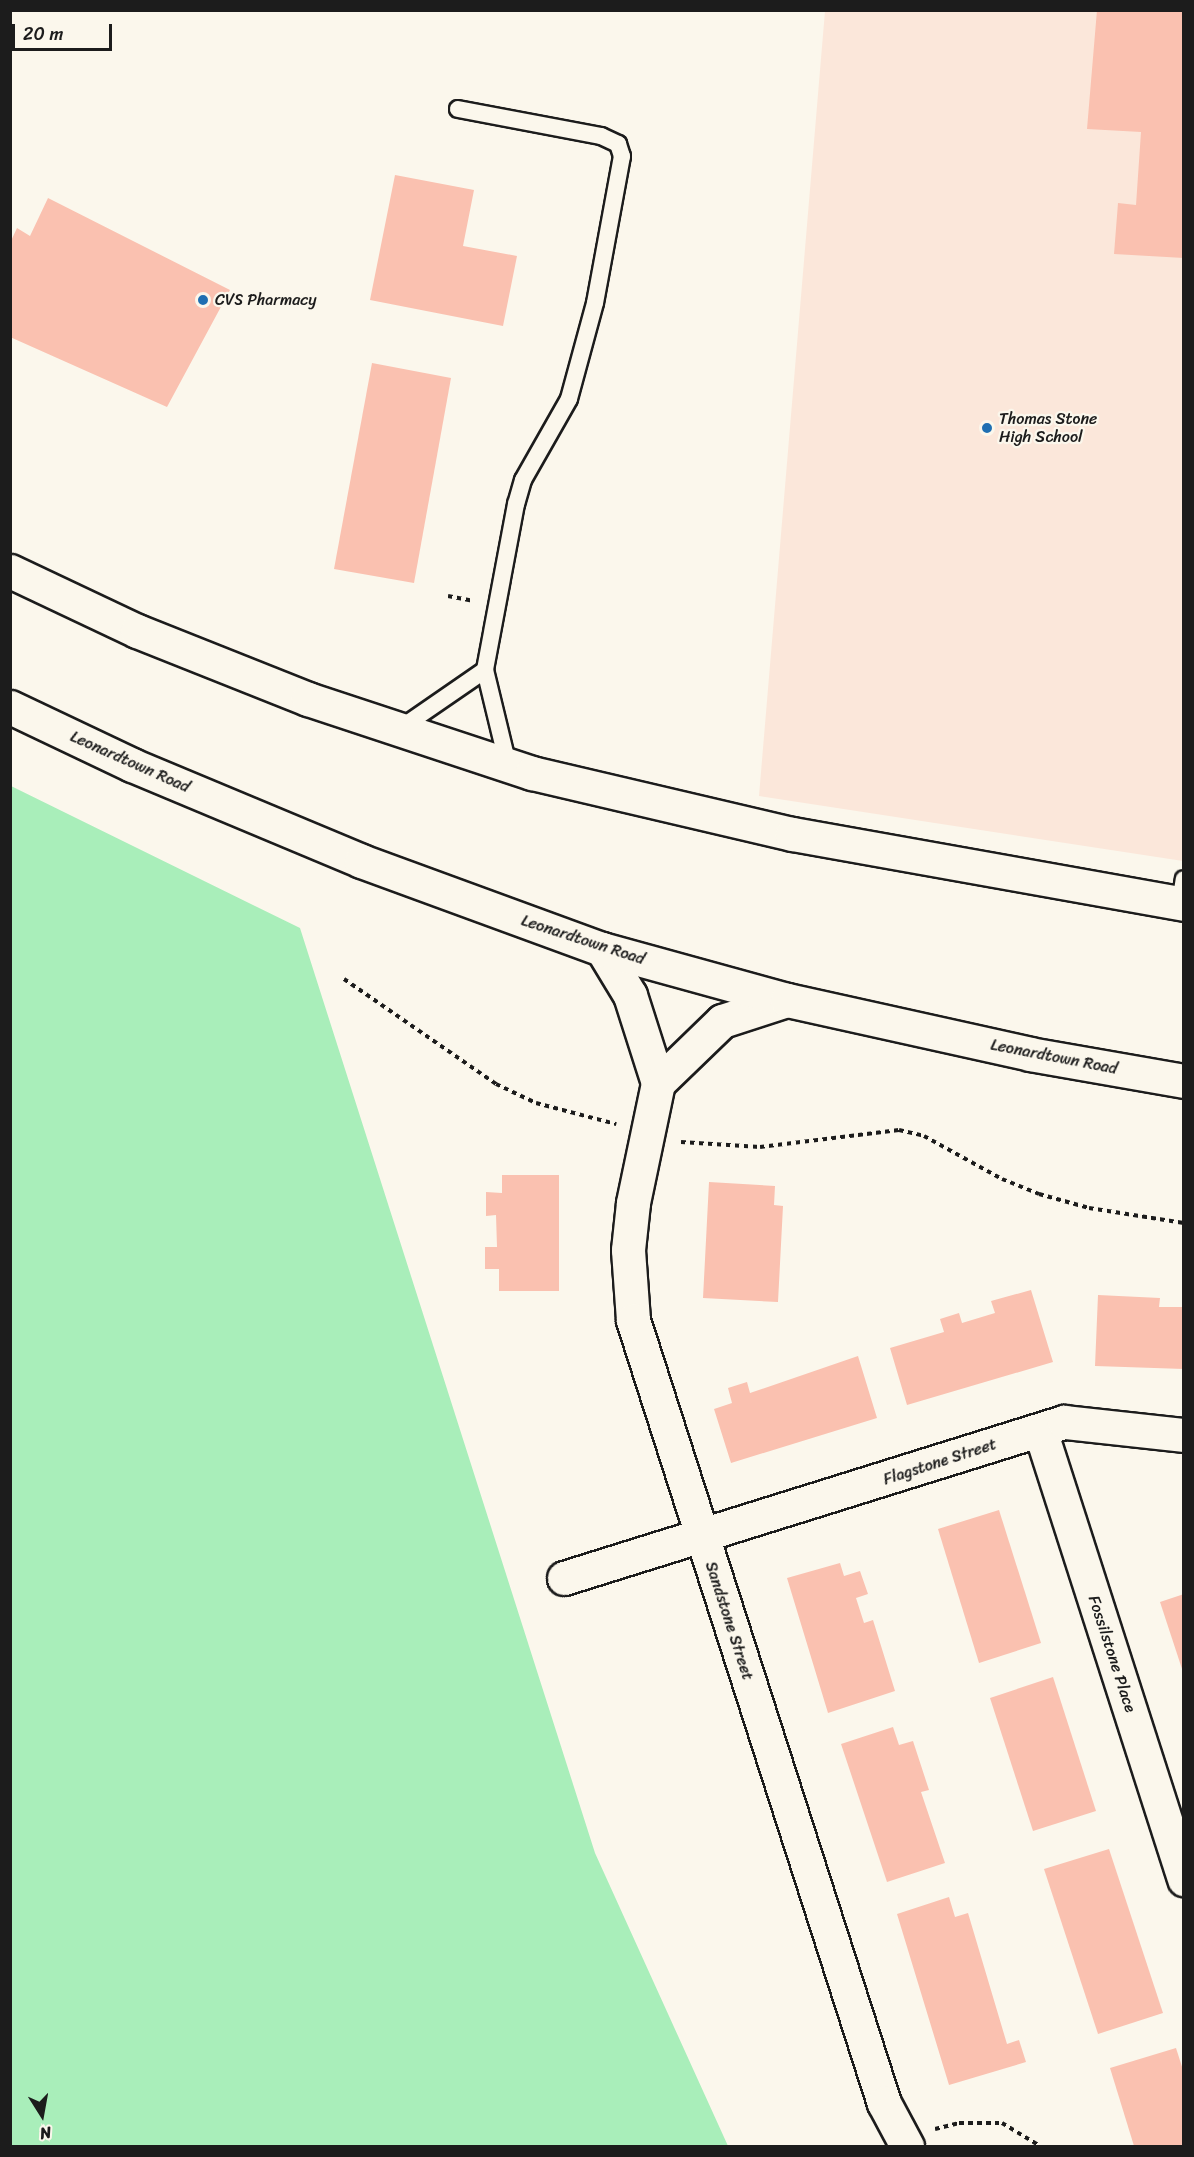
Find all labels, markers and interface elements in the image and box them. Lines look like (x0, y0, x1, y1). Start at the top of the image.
scale bar (15, 12, 116, 50)
text: 20 m (23, 18, 63, 50)
place label: CVS Pharmacy (215, 290, 316, 310)
marker: CVS Pharmacy (196, 293, 210, 307)
place label: Thomas Stone High School (999, 409, 1097, 447)
marker: Thomas Stone High School (980, 421, 994, 435)
street label: Leonardtown Road (67, 727, 193, 797)
street label: Leonardtown Road (519, 911, 647, 969)
street label: Leonardtown Road (989, 1035, 1119, 1079)
street label: Flagstone Street (881, 1435, 999, 1489)
street label: Sandstone Street (701, 1559, 757, 1683)
street label: Fossilstone Place (1084, 1593, 1140, 1715)
north arrow (12, 2085, 72, 2145)
text: N (37, 2118, 54, 2148)

